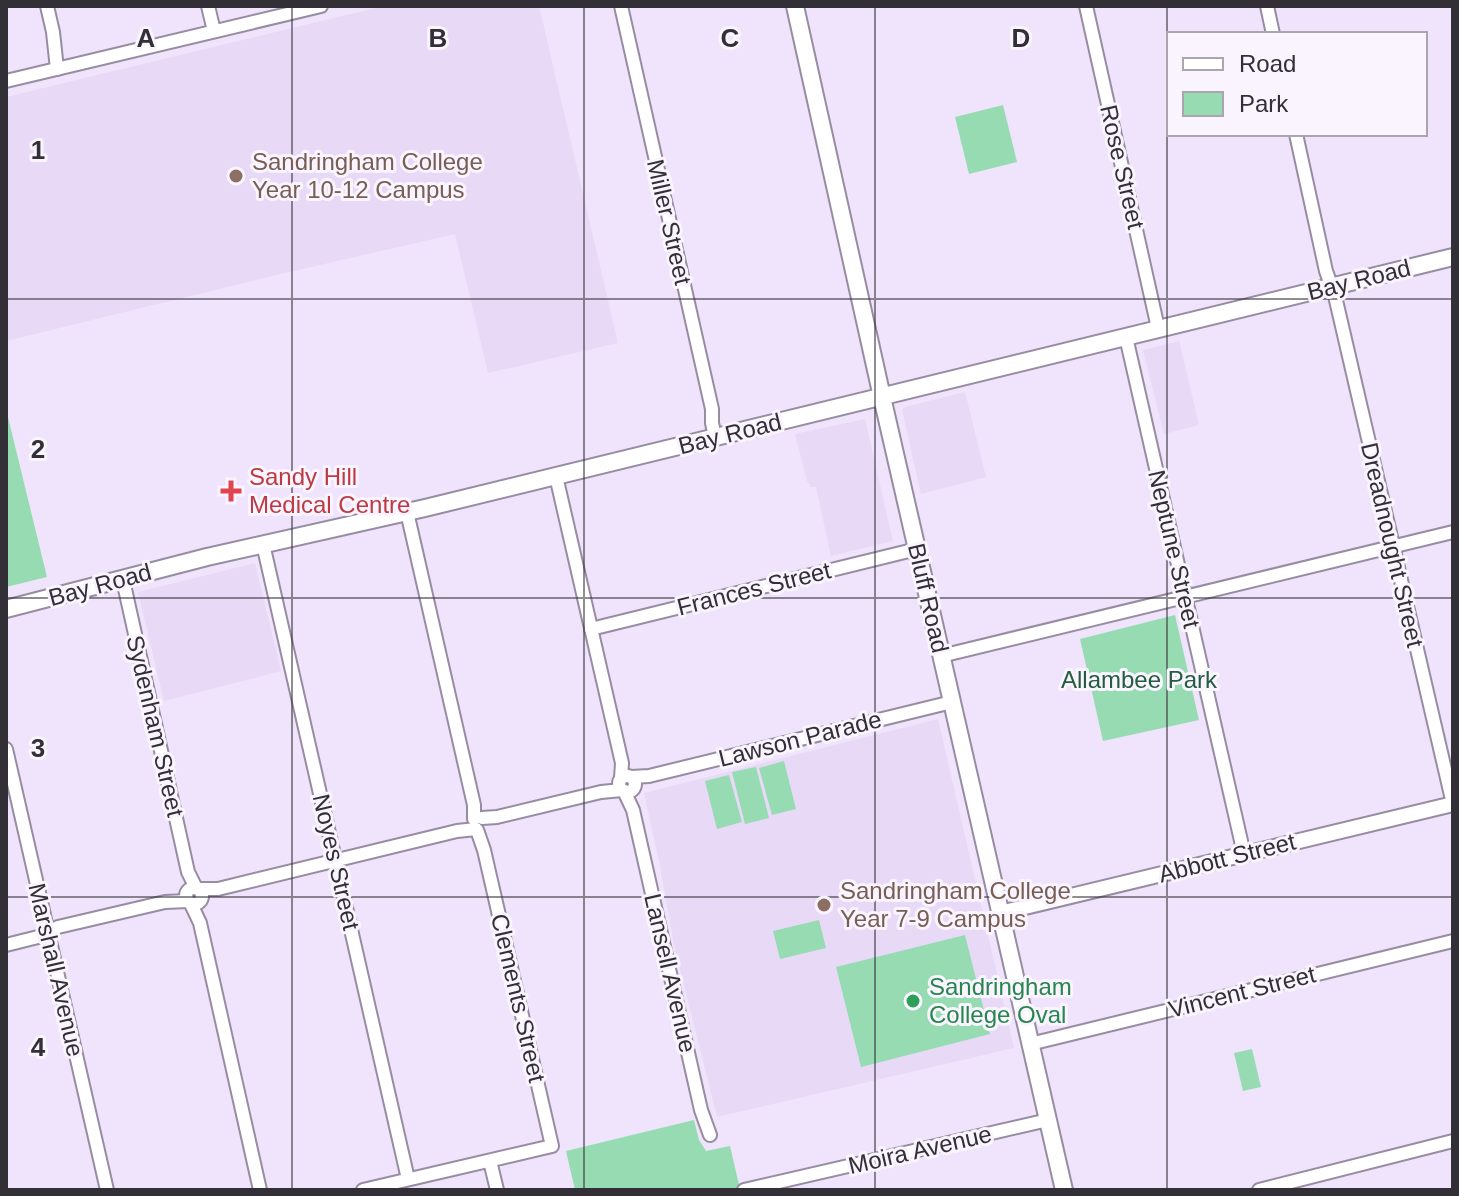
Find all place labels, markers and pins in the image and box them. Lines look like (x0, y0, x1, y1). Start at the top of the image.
place label: Sandringham College Year 10-12 Campus (252, 148, 483, 203)
marker: Sandringham College Year 10-12 Campus (227, 167, 245, 185)
place label: Sandy Hill Medical Centre (249, 463, 410, 518)
marker: Sandy Hill Medical Centre (220, 480, 242, 502)
place label: Sandringham College Year 7-9 Campus (840, 877, 1071, 932)
marker: Sandringham College Year 7-9 Campus (815, 896, 833, 914)
place label: Sandringham College Oval (929, 973, 1072, 1028)
marker: Sandringham College Oval (904, 992, 922, 1010)

